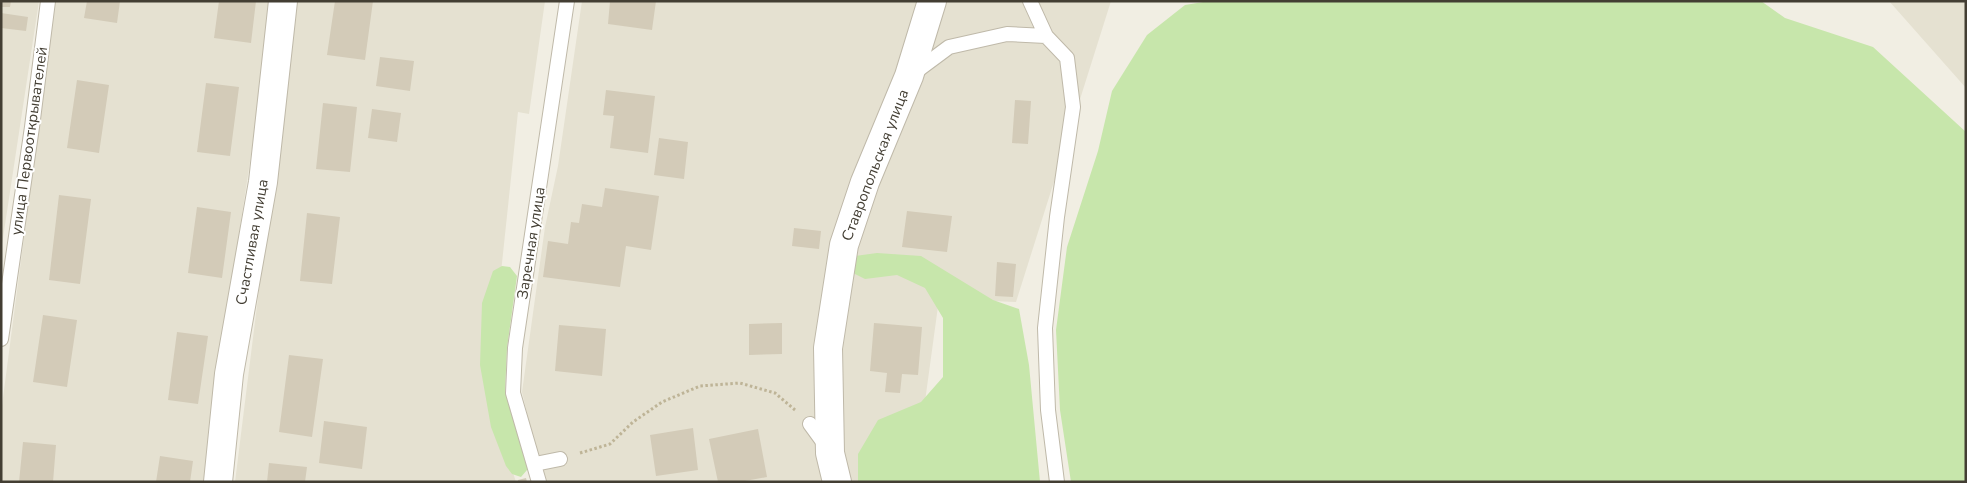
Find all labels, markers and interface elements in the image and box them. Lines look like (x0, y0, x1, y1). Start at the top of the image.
street label: улица Первооткрывателей (6, 45, 52, 237)
street label: Ставропольская улица (837, 86, 913, 244)
street label: Счастливая улица (231, 177, 273, 307)
street label: Заречная улица (512, 185, 550, 301)

